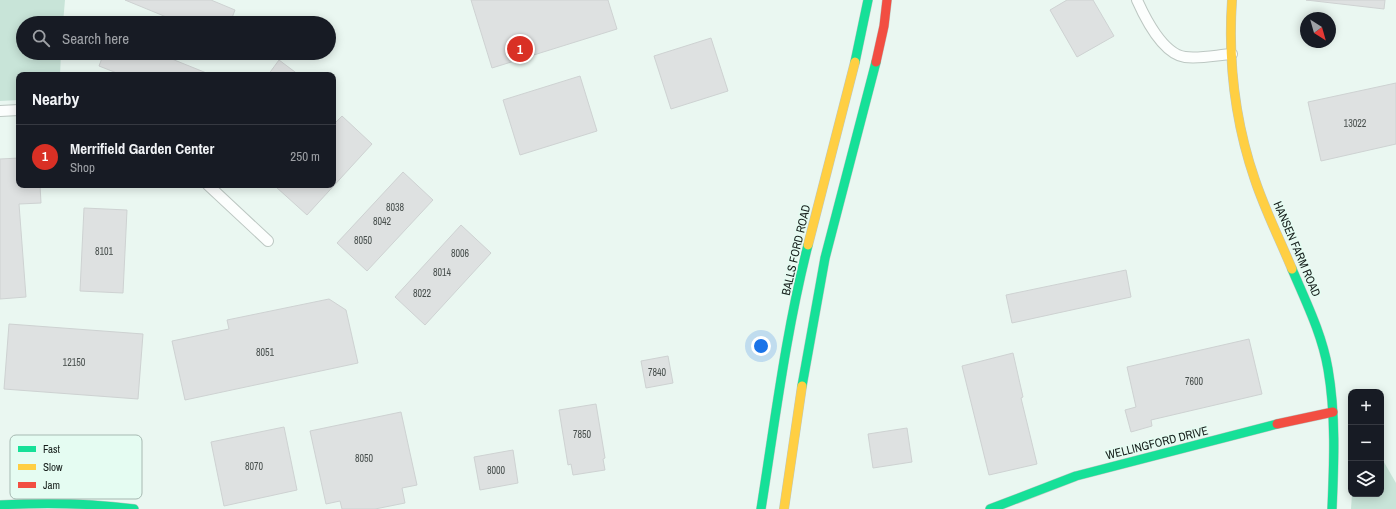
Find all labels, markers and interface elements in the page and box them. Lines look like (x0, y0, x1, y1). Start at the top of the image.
north arrow (1300, 12, 1336, 48)
search box (16, 16, 336, 60)
icon: search (30, 27, 52, 49)
text: Search here (62, 28, 129, 49)
pin: 1 (507, 34, 533, 64)
text: Nearby (32, 87, 79, 110)
house number: 13022 (1344, 117, 1367, 130)
text: Merrifield Garden Center (70, 138, 214, 159)
text: 1 (42, 148, 48, 165)
text: 250 m (290, 148, 320, 165)
text: Shop (70, 159, 95, 176)
street label: HANSEN FARM ROAD (1270, 199, 1324, 299)
house number: 8038 (386, 201, 405, 214)
street label: BALLS FORD ROAD (778, 203, 814, 297)
house number: 8042 (373, 215, 392, 228)
house number: 8050 (354, 234, 373, 247)
house number: 8101 (95, 245, 114, 258)
house number: 8006 (451, 247, 470, 260)
house number: 8014 (433, 266, 452, 279)
house number: 8022 (413, 287, 432, 300)
your location (751, 336, 771, 356)
house number: 8051 (256, 346, 275, 359)
house number: 12150 (63, 356, 86, 369)
house number: 7840 (648, 366, 667, 379)
house number: 7600 (1185, 375, 1204, 388)
map controls (1348, 389, 1384, 497)
button: + (1348, 389, 1384, 425)
street label: WELLINGFORD DRIVE (1104, 423, 1210, 463)
button: − (1348, 425, 1384, 461)
house number: 7850 (573, 428, 592, 441)
legend (10, 435, 142, 499)
text: Fast (43, 442, 61, 456)
house number: 8050 (355, 452, 374, 465)
text: Slow (43, 460, 63, 474)
house number: 8070 (245, 460, 264, 473)
button: layers (1348, 461, 1384, 497)
house number: 8000 (487, 464, 506, 477)
text: Jam (43, 478, 60, 492)

